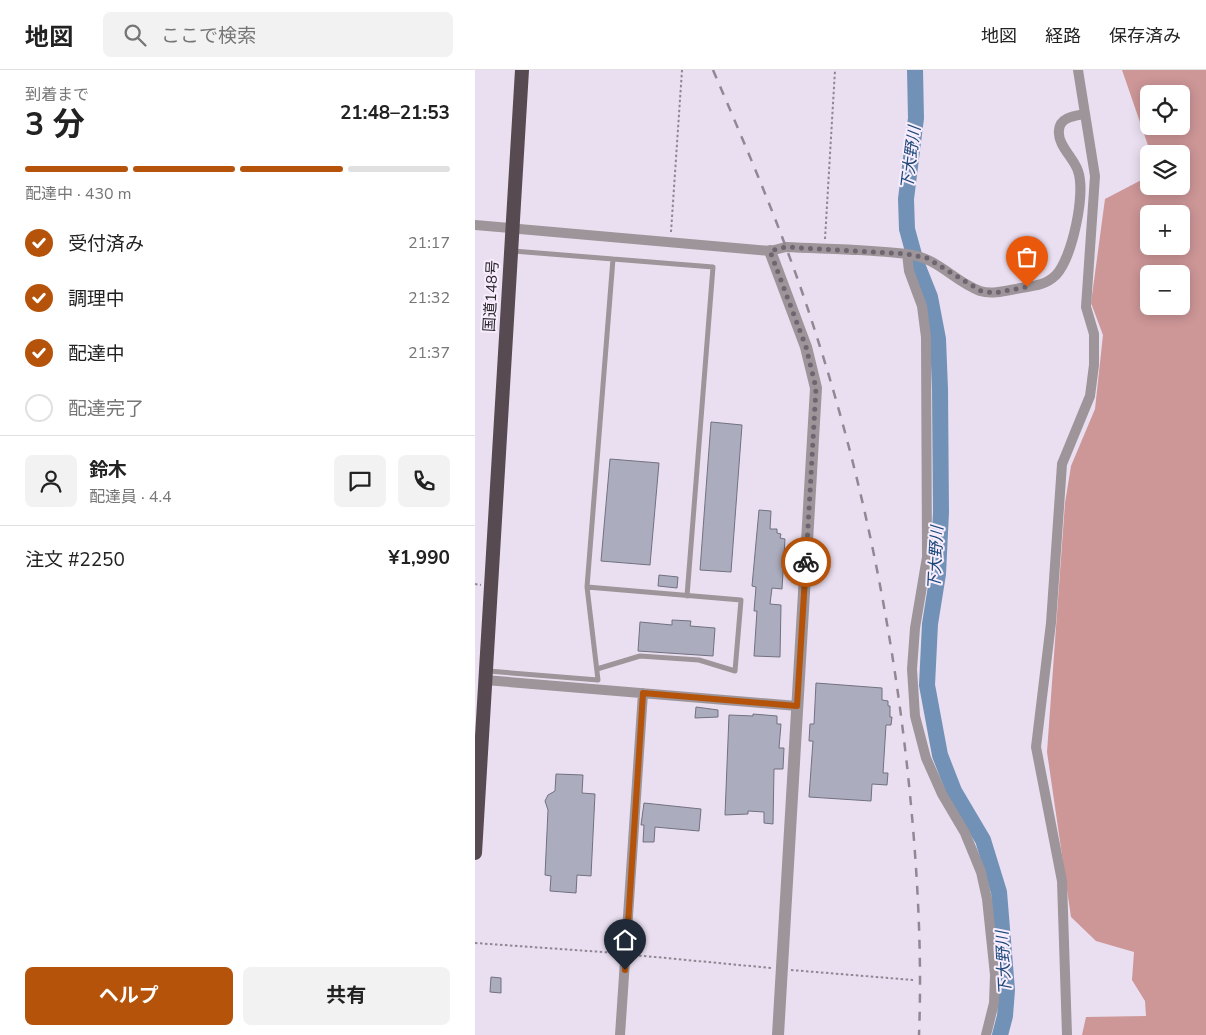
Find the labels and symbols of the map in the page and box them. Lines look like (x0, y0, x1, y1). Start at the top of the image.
water label: 下大野川 (896, 123, 926, 191)
pin (1006, 236, 1048, 287)
street label: 国道148号 (479, 260, 503, 332)
water label: 下大野川 (923, 523, 949, 591)
courier (781, 537, 831, 587)
pin (604, 919, 646, 970)
water label: 下大野川 (991, 928, 1017, 996)

